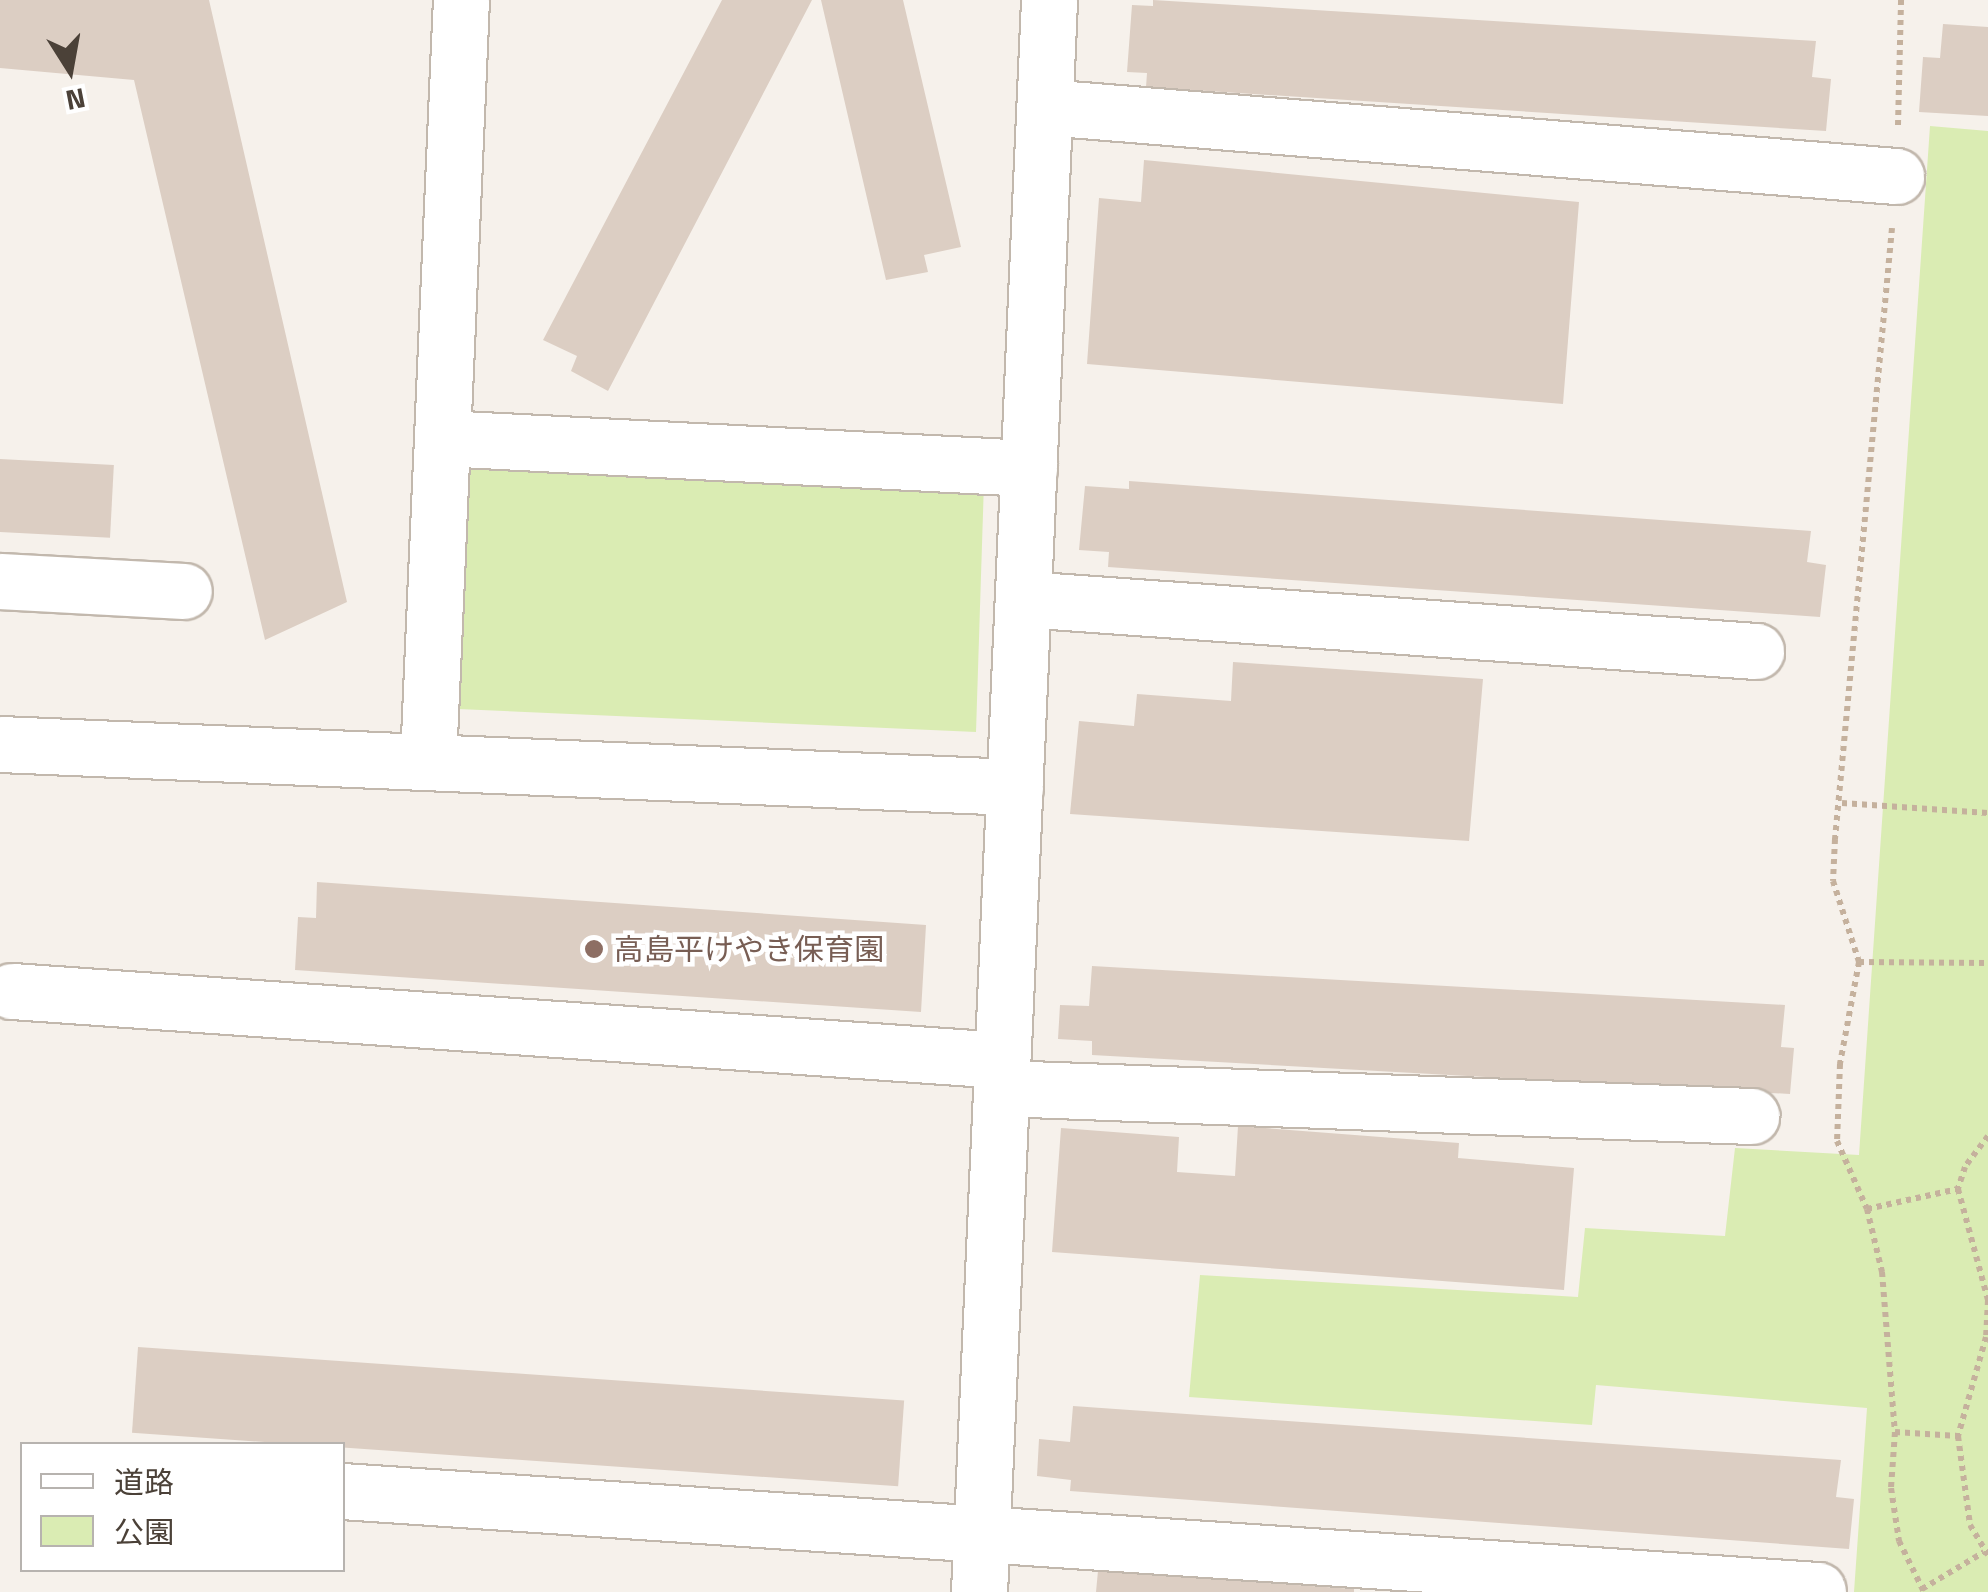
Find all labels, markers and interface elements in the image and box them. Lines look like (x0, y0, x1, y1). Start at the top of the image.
north arrow (20, 20, 120, 120)
text: N (62, 77, 89, 123)
place label: 高島平けやき保育園 (614, 931, 884, 967)
marker: 高島平けやき保育園 (583, 938, 605, 960)
legend (20, 1442, 345, 1572)
text: 道路 (114, 1459, 174, 1505)
text: 公園 (114, 1509, 174, 1555)

